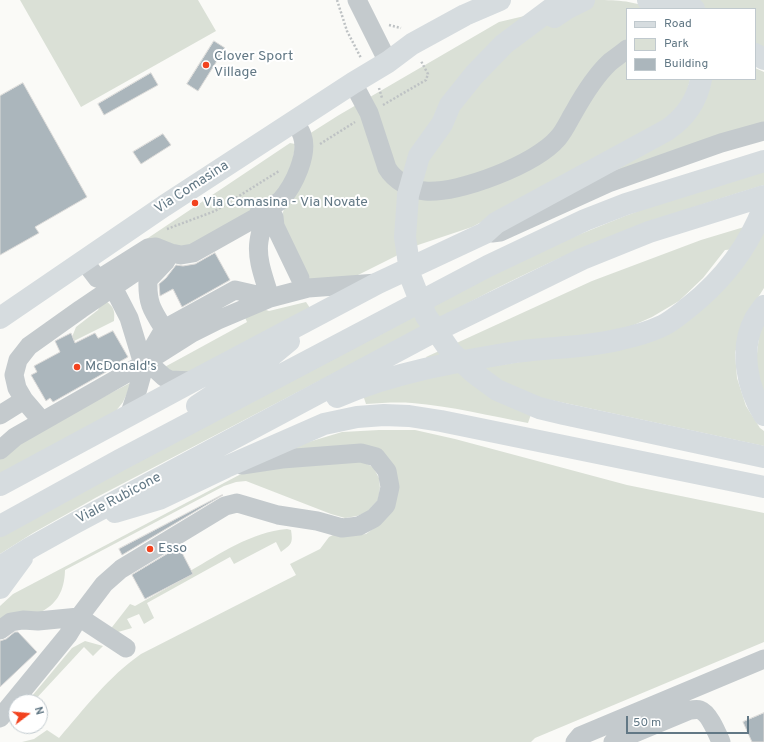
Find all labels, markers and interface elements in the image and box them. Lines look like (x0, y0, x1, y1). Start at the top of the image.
legend (626, 8, 756, 80)
text: Road (664, 16, 692, 32)
text: Park (664, 36, 689, 52)
place label: Clover Sport Village (214, 49, 293, 82)
text: Building (664, 56, 708, 72)
marker: Clover Sport Village (201, 60, 211, 70)
street label: Via Comasina (152, 158, 232, 218)
place label: Via Comasina - Via Novate (203, 195, 368, 211)
marker: Via Comasina - Via Novate (190, 198, 200, 208)
place label: McDonald's (85, 359, 157, 375)
marker: McDonald's (72, 362, 82, 372)
street label: Viale Rubicone (74, 470, 164, 528)
place label: Esso (158, 541, 187, 557)
marker: Esso (145, 544, 155, 554)
north arrow (8, 694, 48, 734)
text: N (31, 705, 46, 717)
scale bar (628, 708, 751, 734)
text: 50 m (633, 715, 661, 731)

